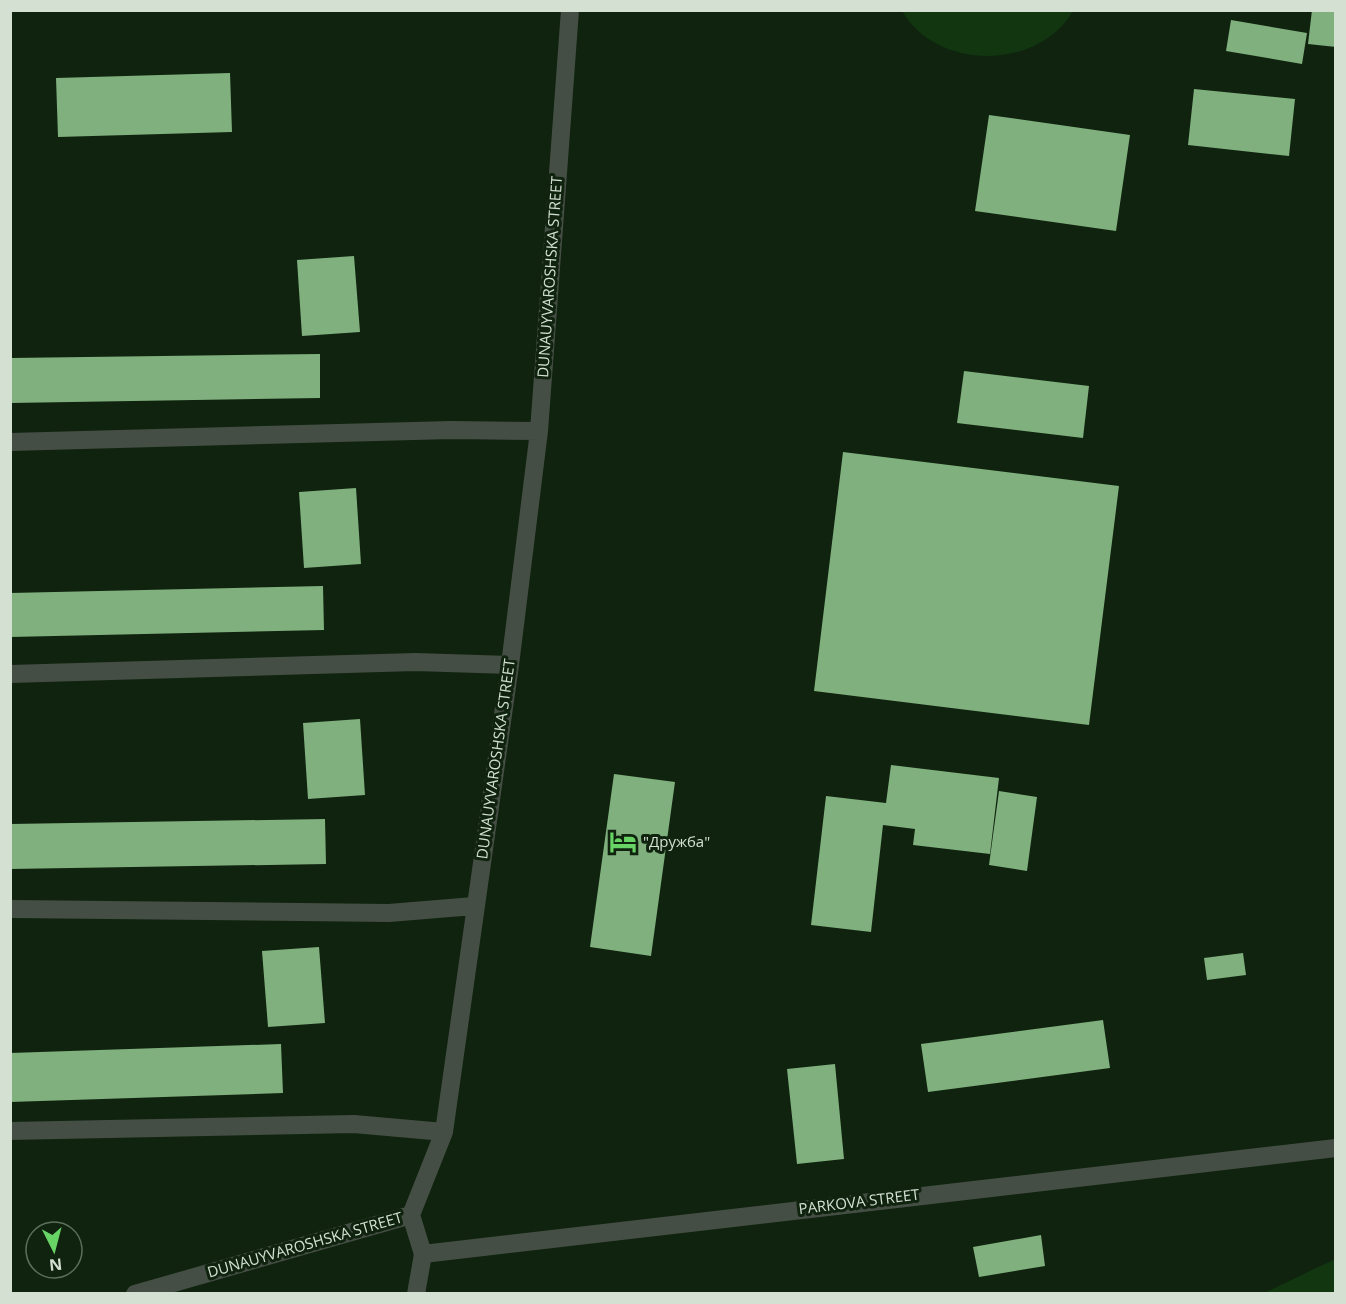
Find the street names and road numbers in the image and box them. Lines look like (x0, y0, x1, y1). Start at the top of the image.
street label: DUNAUYVAROSHSKA STREET (532, 175, 566, 378)
street label: DUNAUYVAROSHSKA STREET (471, 657, 519, 860)
street label: PARKOVA STREET (797, 1184, 921, 1218)
street label: DUNAUYVAROSHSKA STREET (205, 1206, 405, 1281)

